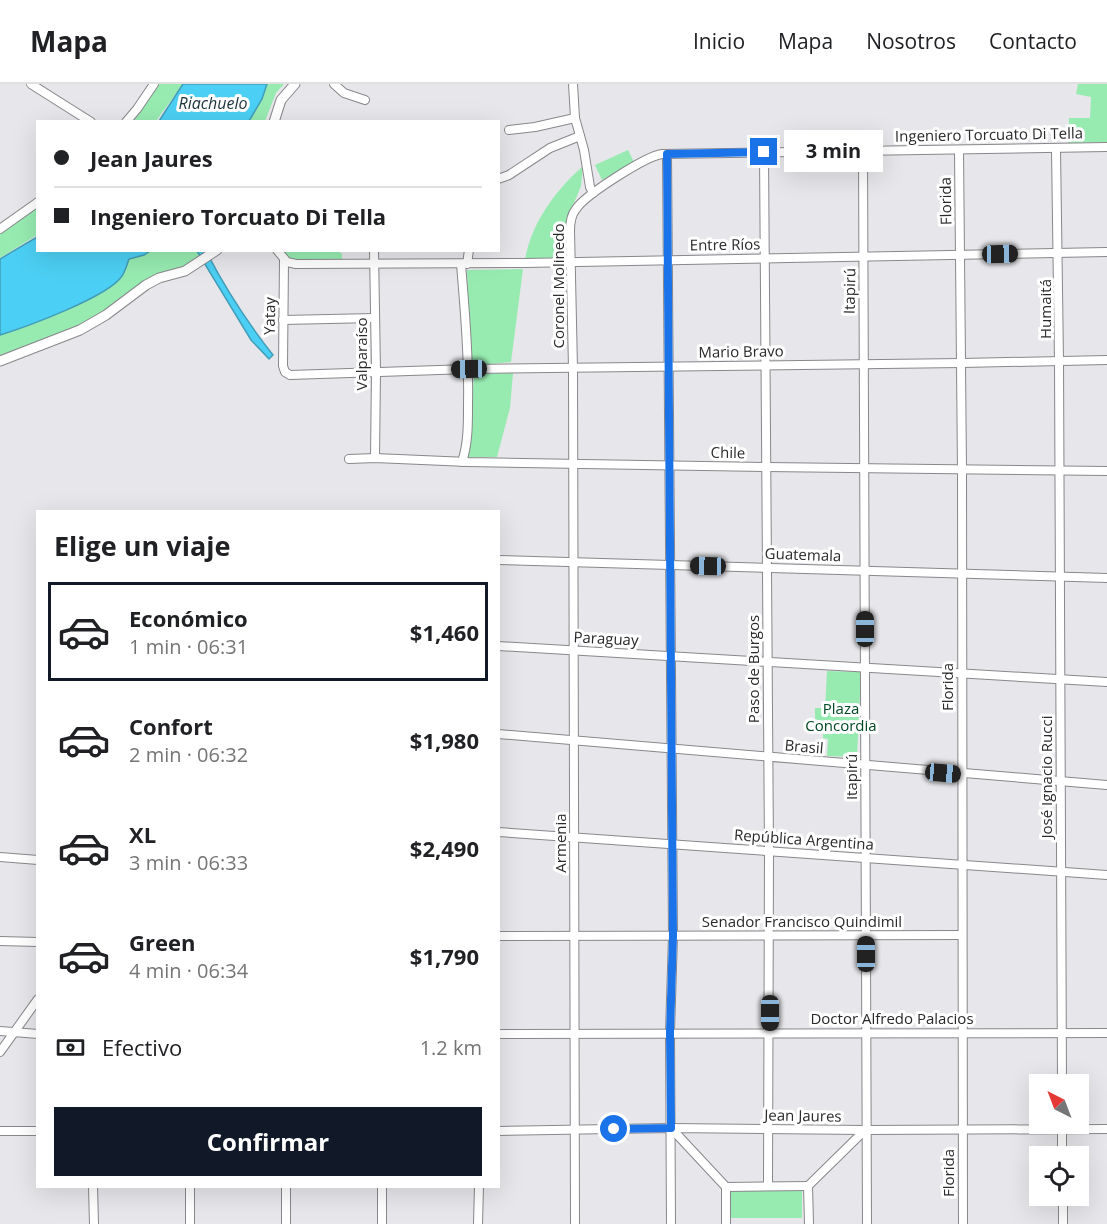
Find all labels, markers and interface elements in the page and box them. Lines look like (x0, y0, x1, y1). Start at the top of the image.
text: Mapa (30, 22, 108, 60)
text: Inicio (693, 27, 745, 55)
text: Mapa (778, 27, 833, 55)
text: Nosotros (866, 27, 956, 55)
text: Contacto (989, 27, 1077, 55)
water label: Riachuelo (179, 92, 247, 114)
street label: Ingeniero Torcuato Di Tella (895, 122, 1083, 146)
callout: 3 min (785, 131, 884, 173)
text: 3 min (806, 137, 861, 164)
route end (750, 138, 777, 165)
text: Jean Jaures (90, 143, 213, 173)
street label: Florida (935, 177, 955, 225)
text: Ingeniero Torcuato Di Tella (90, 201, 386, 231)
street label: Coronel Molinedo (548, 224, 568, 348)
street label: Entre Ríos (690, 233, 760, 255)
car (982, 245, 1018, 263)
street label: Itapirú (839, 268, 859, 314)
street label: Humaitá (1035, 279, 1055, 339)
street label: Yatay (259, 296, 279, 335)
street label: Valparaíso (351, 317, 371, 391)
street label: Mario Bravo (698, 340, 784, 362)
car (451, 360, 487, 378)
street label: Chile (711, 442, 746, 462)
text: Elige un viaje (54, 527, 230, 564)
street label: Guatemala (764, 543, 842, 565)
car (690, 557, 726, 575)
text: Económico (129, 603, 248, 633)
icon: car (57, 605, 111, 659)
car (856, 611, 874, 647)
street label: Paso de Burgos (743, 615, 763, 723)
text: $1,460 (410, 617, 479, 647)
street label: Paraguay (573, 626, 640, 650)
text: 1 min · 06:31 (129, 633, 248, 660)
street label: Florida (937, 663, 957, 711)
park label: Plaza Concordia (805, 698, 877, 735)
text: Confort (129, 711, 213, 741)
icon: car (57, 713, 111, 767)
street label: José Ignacio Rucci (1036, 716, 1056, 840)
text: $1,980 (410, 725, 479, 755)
street label: Brasil (784, 734, 824, 758)
text: 2 min · 06:32 (129, 741, 248, 768)
street label: Itapirú (841, 754, 861, 800)
car (924, 762, 962, 784)
street label: Armenia (550, 813, 570, 873)
text: XL (129, 819, 156, 849)
icon: car (57, 821, 111, 875)
street label: República Argentina (733, 824, 875, 854)
text: $2,490 (410, 833, 479, 863)
text: 3 min · 06:33 (129, 849, 248, 876)
street label: Senador Francisco Quindimil (702, 911, 902, 931)
text: Green (129, 927, 195, 957)
icon: car (57, 929, 111, 983)
car (857, 936, 875, 972)
text: $1,790 (410, 941, 479, 971)
text: 4 min · 06:34 (129, 957, 248, 984)
car (761, 995, 779, 1031)
street label: Doctor Alfredo Palacios (810, 1008, 974, 1028)
icon: cash (54, 1031, 87, 1064)
text: Efectivo (102, 1032, 182, 1062)
text: 1.2 km (420, 1034, 482, 1061)
north arrow (1029, 1074, 1089, 1134)
map controls (1029, 1074, 1089, 1206)
street label: Jean Jaures (762, 1104, 842, 1126)
button: Confirmar (54, 1107, 482, 1176)
route start (600, 1115, 627, 1142)
button: locate (1029, 1146, 1089, 1206)
street label: Florida (938, 1149, 958, 1197)

